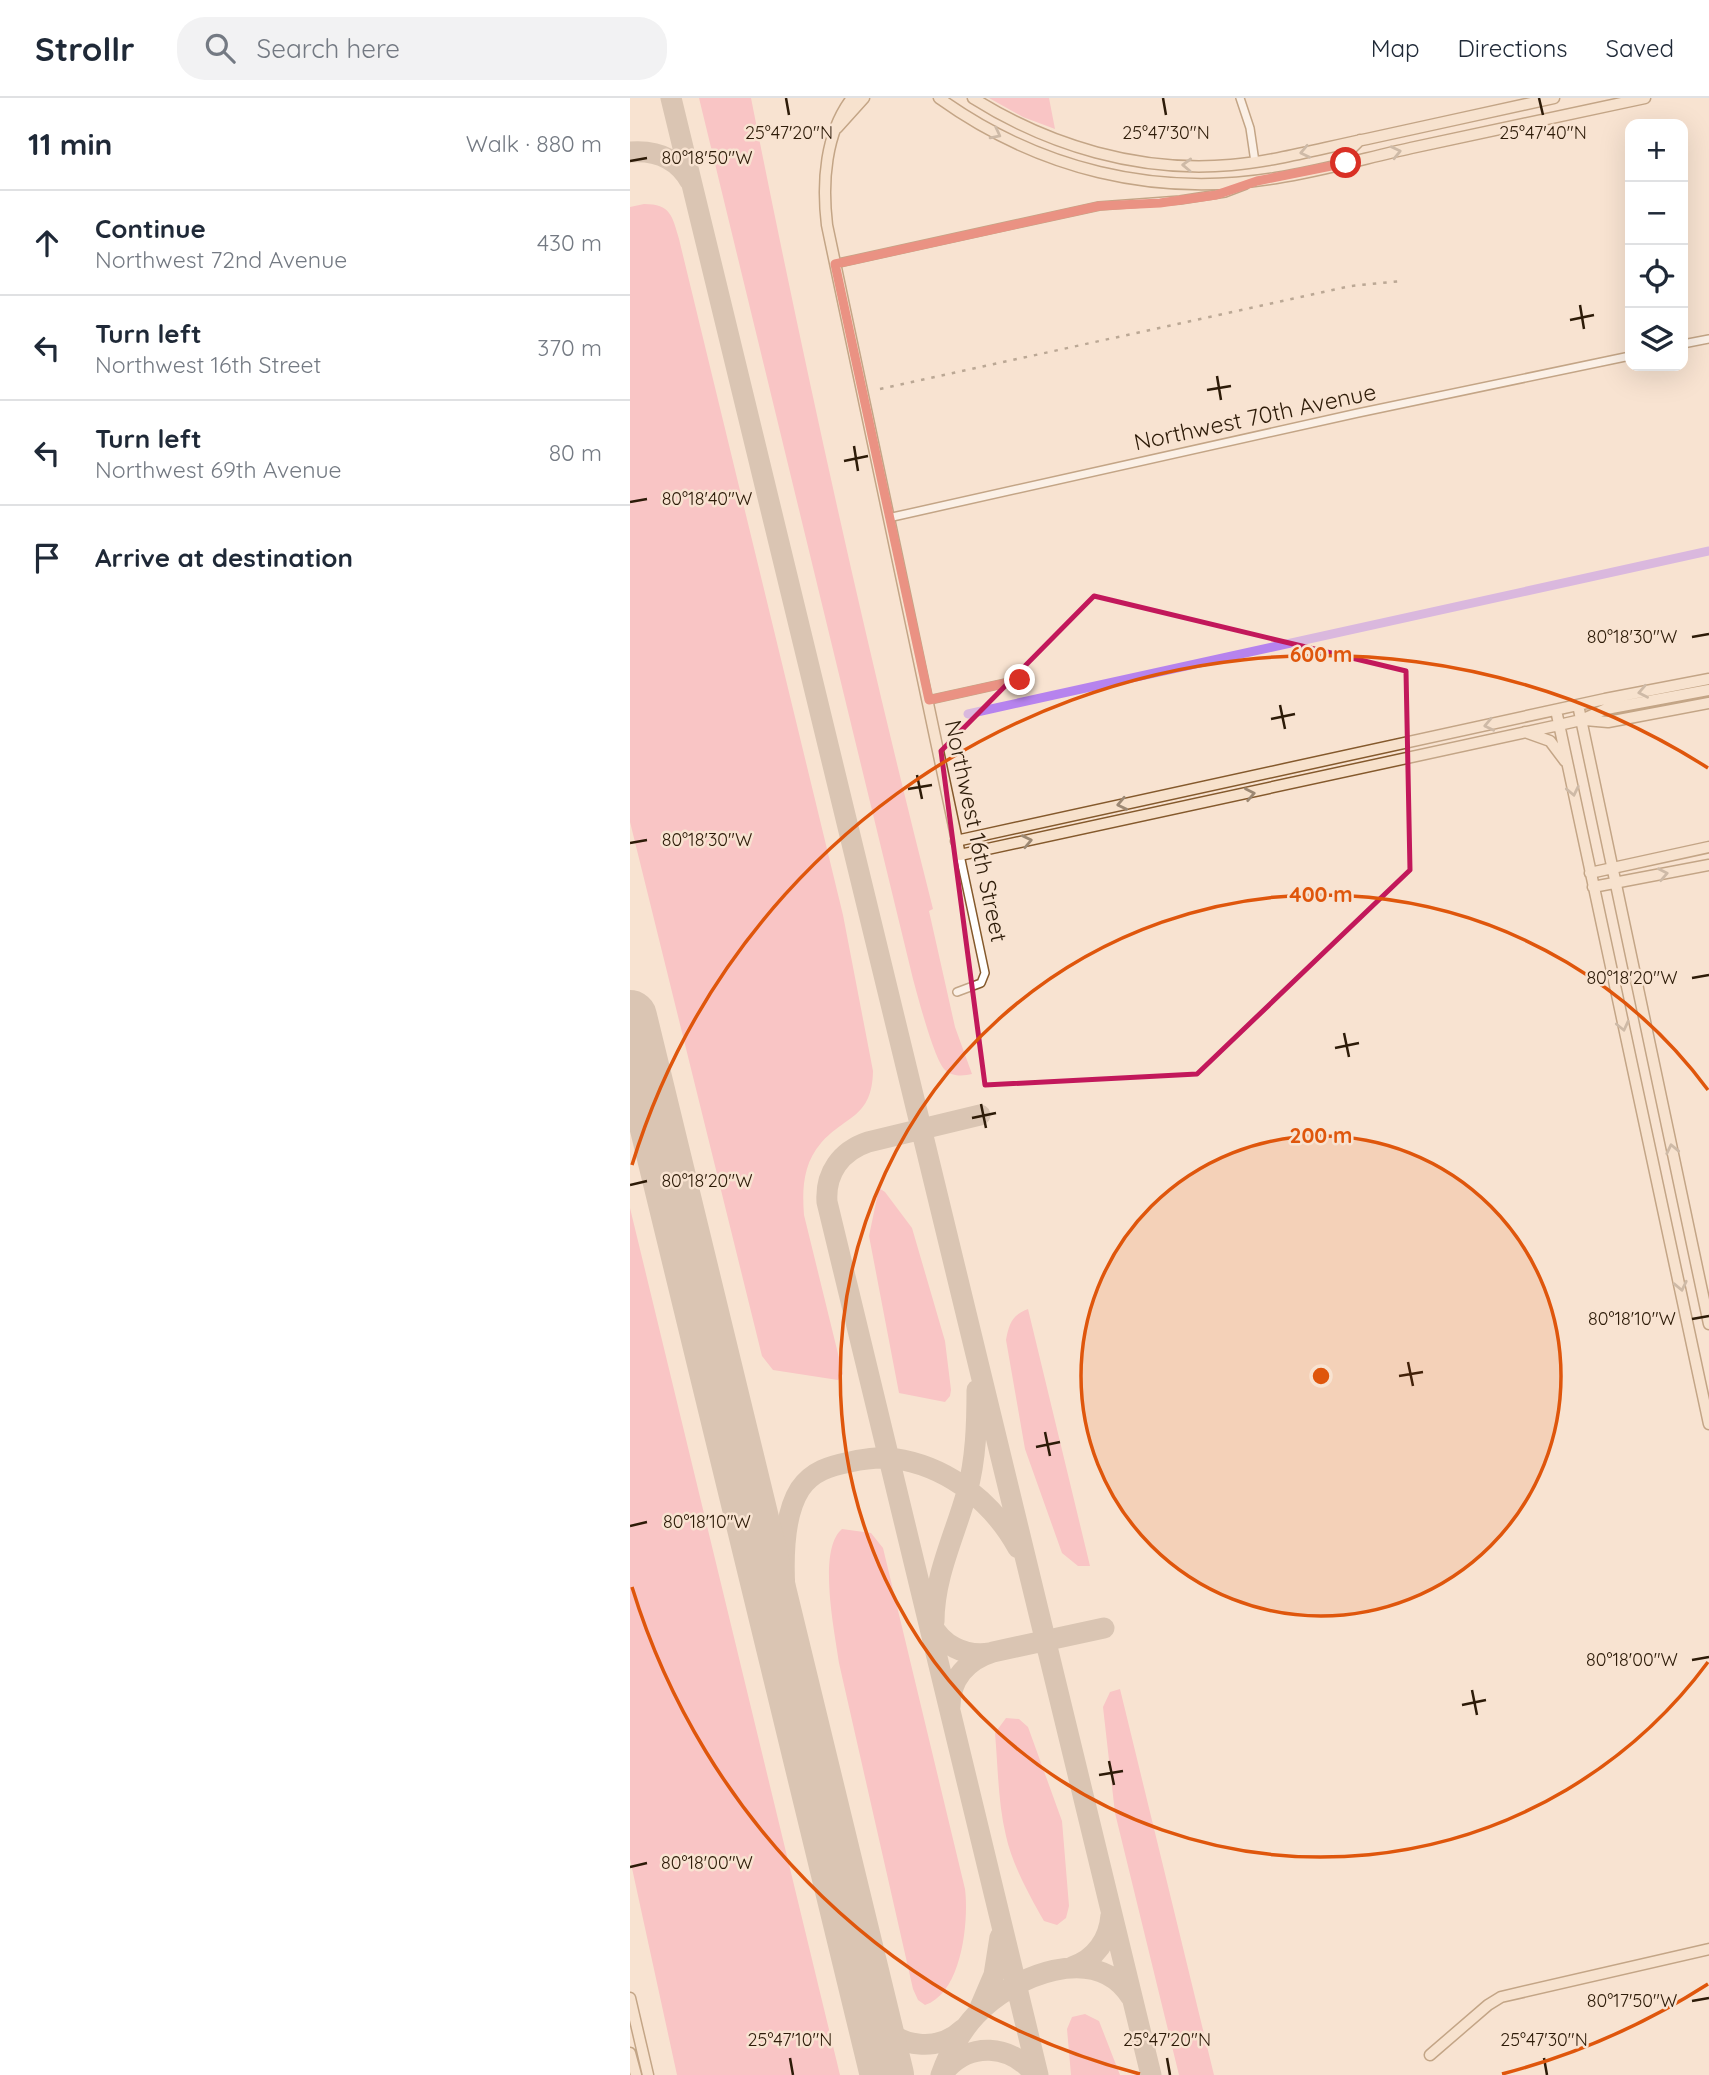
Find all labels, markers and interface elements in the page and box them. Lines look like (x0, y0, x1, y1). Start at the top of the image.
search box (177, 17, 667, 80)
text: Strollr (35, 28, 135, 69)
icon: search (201, 29, 239, 67)
text: Search here (257, 32, 400, 65)
text: Map (1371, 33, 1420, 63)
text: Directions (1458, 33, 1568, 63)
text: Saved (1606, 33, 1674, 63)
map controls (1625, 119, 1688, 371)
button: + (1625, 119, 1688, 182)
text: 25°47'20"N (745, 121, 833, 144)
text: 25°47'30"N (1122, 121, 1210, 144)
text: 25°47'40"N (1499, 121, 1587, 144)
text: 11 min (28, 125, 112, 163)
one-way arrow (989, 126, 1002, 140)
text: Walk · 880 m (466, 129, 602, 158)
one-way arrow (1299, 144, 1311, 159)
text: 80°18'50"W (661, 146, 753, 169)
one-way arrow (1390, 146, 1402, 160)
route start (1330, 147, 1361, 178)
one-way arrow (1181, 158, 1192, 173)
button: − (1625, 182, 1688, 245)
text: Continue (95, 212, 206, 245)
icon: ahead (28, 224, 66, 262)
text: 430 m (537, 228, 602, 257)
text: Northwest 72nd Avenue (95, 245, 347, 274)
button: locate (1625, 245, 1688, 308)
button: layers (1625, 308, 1688, 371)
text: Turn left (95, 317, 202, 350)
icon: left (28, 329, 66, 367)
text: 370 m (537, 333, 602, 362)
text: Northwest 16th Street (95, 350, 321, 379)
street label: Northwest 70th Avenue (1131, 377, 1379, 456)
text: Turn left (95, 422, 202, 455)
icon: left (28, 434, 66, 472)
text: 80 m (549, 438, 602, 467)
text: Northwest 69th Avenue (95, 455, 342, 484)
text: 80°18'40"W (662, 487, 752, 510)
icon: arrive (28, 539, 66, 577)
text: Arrive at destination (95, 541, 353, 574)
text: 80°18'30"W (1587, 625, 1677, 648)
text: 600 m (1290, 641, 1352, 667)
route end (1004, 664, 1035, 695)
one-way arrow (1637, 683, 1649, 698)
one-way arrow (1483, 716, 1495, 731)
street label: Northwest 16th Street (939, 717, 1014, 945)
one-way arrow (1564, 785, 1579, 797)
one-way arrow (1244, 787, 1256, 802)
one-way arrow (1116, 796, 1128, 810)
text: 80°18'30"W (662, 828, 752, 851)
one-way arrow (1021, 835, 1033, 849)
one-way arrow (1657, 868, 1669, 883)
text: 400 m (1289, 881, 1353, 907)
text: 80°18'20"W (1586, 966, 1678, 989)
one-way arrow (1615, 1020, 1630, 1032)
text: 200 m (1290, 1122, 1352, 1148)
one-way arrow (1665, 1143, 1680, 1155)
text: 80°18'20"W (661, 1169, 753, 1192)
one-way arrow (1672, 1280, 1687, 1292)
text: 80°18'10"W (1588, 1307, 1676, 1330)
centre of rings (1309, 1364, 1333, 1388)
text: 80°18'10"W (663, 1510, 751, 1533)
text: 80°18'00"W (1586, 1648, 1678, 1671)
text: 80°18'00"W (661, 1851, 753, 1874)
text: 80°17'50"W (1587, 1989, 1677, 2012)
text: 25°47'10"N (748, 2028, 832, 2051)
text: 25°47'20"N (1123, 2028, 1211, 2051)
text: 25°47'30"N (1500, 2028, 1588, 2051)

